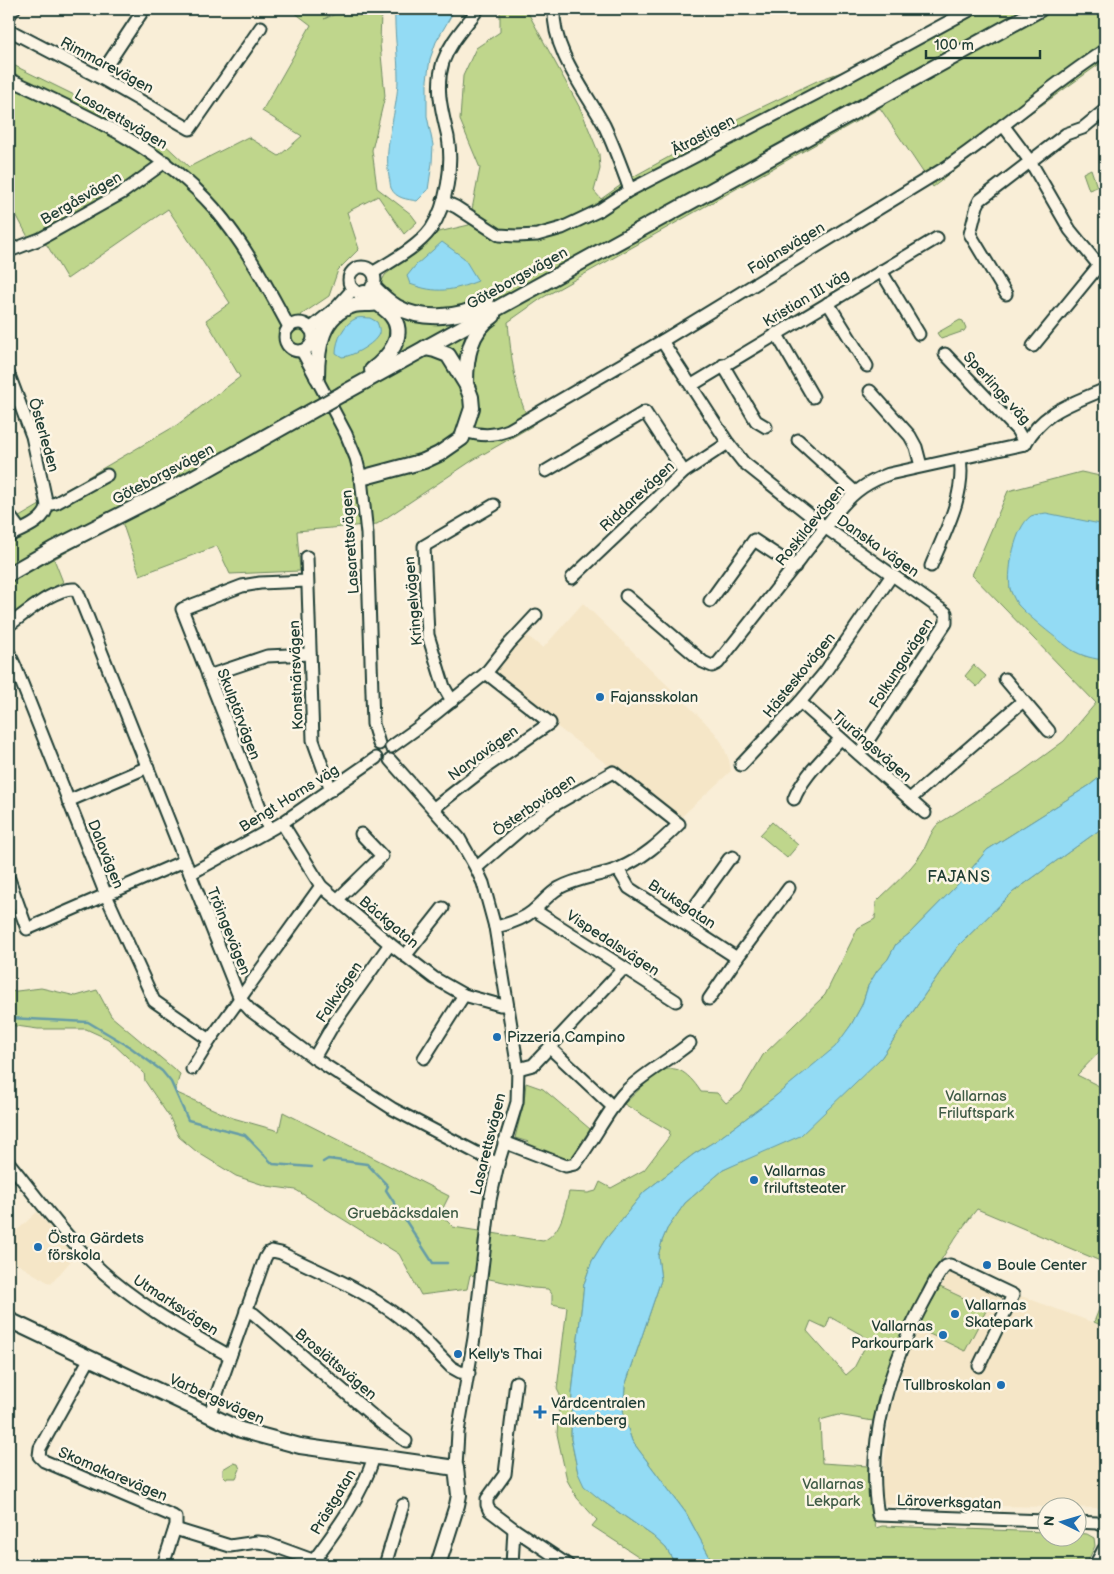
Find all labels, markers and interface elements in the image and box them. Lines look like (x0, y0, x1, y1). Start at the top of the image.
scale bar (926, 28, 1040, 60)
street label: Rimmarevägen (57, 33, 157, 98)
text: 100 m (934, 36, 974, 55)
street label: Lasarettsvägen (71, 85, 171, 154)
street label: Ätrastigen (668, 111, 738, 160)
street label: Bergåsvägen (37, 168, 125, 229)
street label: Fajansvägen (744, 218, 828, 279)
street label: Göteborgsvägen (464, 243, 571, 314)
street label: Kristian III väg (760, 265, 853, 332)
street label: Sperlings väg (959, 348, 1034, 429)
street label: Österleden (24, 396, 63, 474)
street label: Göteborgsvägen (109, 440, 217, 509)
street label: Riddarevägen (596, 457, 679, 536)
street label: Roskildevägen (772, 481, 849, 570)
street label: Lasarettsvägen (337, 489, 364, 595)
street label: Danska vägen (833, 511, 923, 582)
street label: Kringelvägen (400, 556, 427, 646)
street label: Folkungavägen (865, 615, 937, 712)
street label: Konstnärsvägen (285, 620, 308, 730)
street label: Hästeskovägen (759, 629, 840, 722)
street label: Skulptörvägen (212, 666, 265, 762)
place label: Fajansskolan (610, 688, 698, 707)
marker: Fajansskolan (594, 691, 606, 703)
street label: Tjurängsvägen (828, 706, 916, 786)
street label: Narvavägen (444, 722, 522, 785)
street label: Bengt Horns väg (236, 760, 343, 837)
street label: Österbovägen (489, 770, 579, 841)
street label: Dalavägen (83, 817, 128, 891)
district label: FAJANS (927, 868, 991, 887)
street label: Bruksgatan (644, 875, 719, 933)
street label: Tröingevägen (202, 885, 255, 978)
street label: Bäckgatan (355, 892, 422, 953)
street label: Vispedalsvägen (563, 906, 663, 981)
street label: Falkvägen (312, 958, 367, 1026)
place label: Pizzeria Campino (507, 1028, 625, 1047)
marker: Pizzeria Campino (491, 1031, 503, 1043)
park label: Vallarnas Friluftspark (938, 1087, 1015, 1123)
street label: Lasarettsvägen (467, 1091, 510, 1197)
place label: Vallarnas friluftsteater (764, 1162, 846, 1198)
marker: Vallarnas friluftsteater (748, 1174, 760, 1186)
park label: Gruebäcksdalen (347, 1204, 459, 1223)
place label: Östra Gärdets förskola (48, 1229, 144, 1265)
marker: Östra Gärdets förskola (32, 1241, 44, 1253)
place label: Boule Center (997, 1256, 1087, 1275)
marker: Boule Center (981, 1259, 993, 1271)
street label: Utmarksvägen (129, 1271, 222, 1340)
place label: Vallarnas Skatepark (965, 1296, 1033, 1332)
marker: Vallarnas Skatepark (949, 1308, 961, 1320)
place label: Vallarnas Parkourpark (851, 1317, 934, 1353)
street label: Broslättsvägen (291, 1325, 381, 1404)
marker: Vallarnas Parkourpark (937, 1329, 949, 1341)
place label: Kelly's Thai (468, 1345, 542, 1364)
marker: Kelly's Thai (452, 1348, 464, 1360)
street label: Varbergsvägen (166, 1370, 267, 1429)
place label: Tullbroskolan (903, 1376, 991, 1395)
marker: Tullbroskolan (995, 1379, 1007, 1391)
place label: Vårdcentralen Falkenberg (551, 1394, 645, 1430)
marker: Vårdcentralen Falkenberg (533, 1405, 547, 1419)
street label: Skomakarevägen (55, 1443, 170, 1506)
street label: Prästgatan (307, 1466, 360, 1538)
park label: Vallarnas Lekpark (802, 1475, 864, 1511)
street label: Läroverksgatan (896, 1491, 1002, 1514)
north arrow (1036, 1496, 1086, 1546)
text: N (1041, 1515, 1058, 1527)

